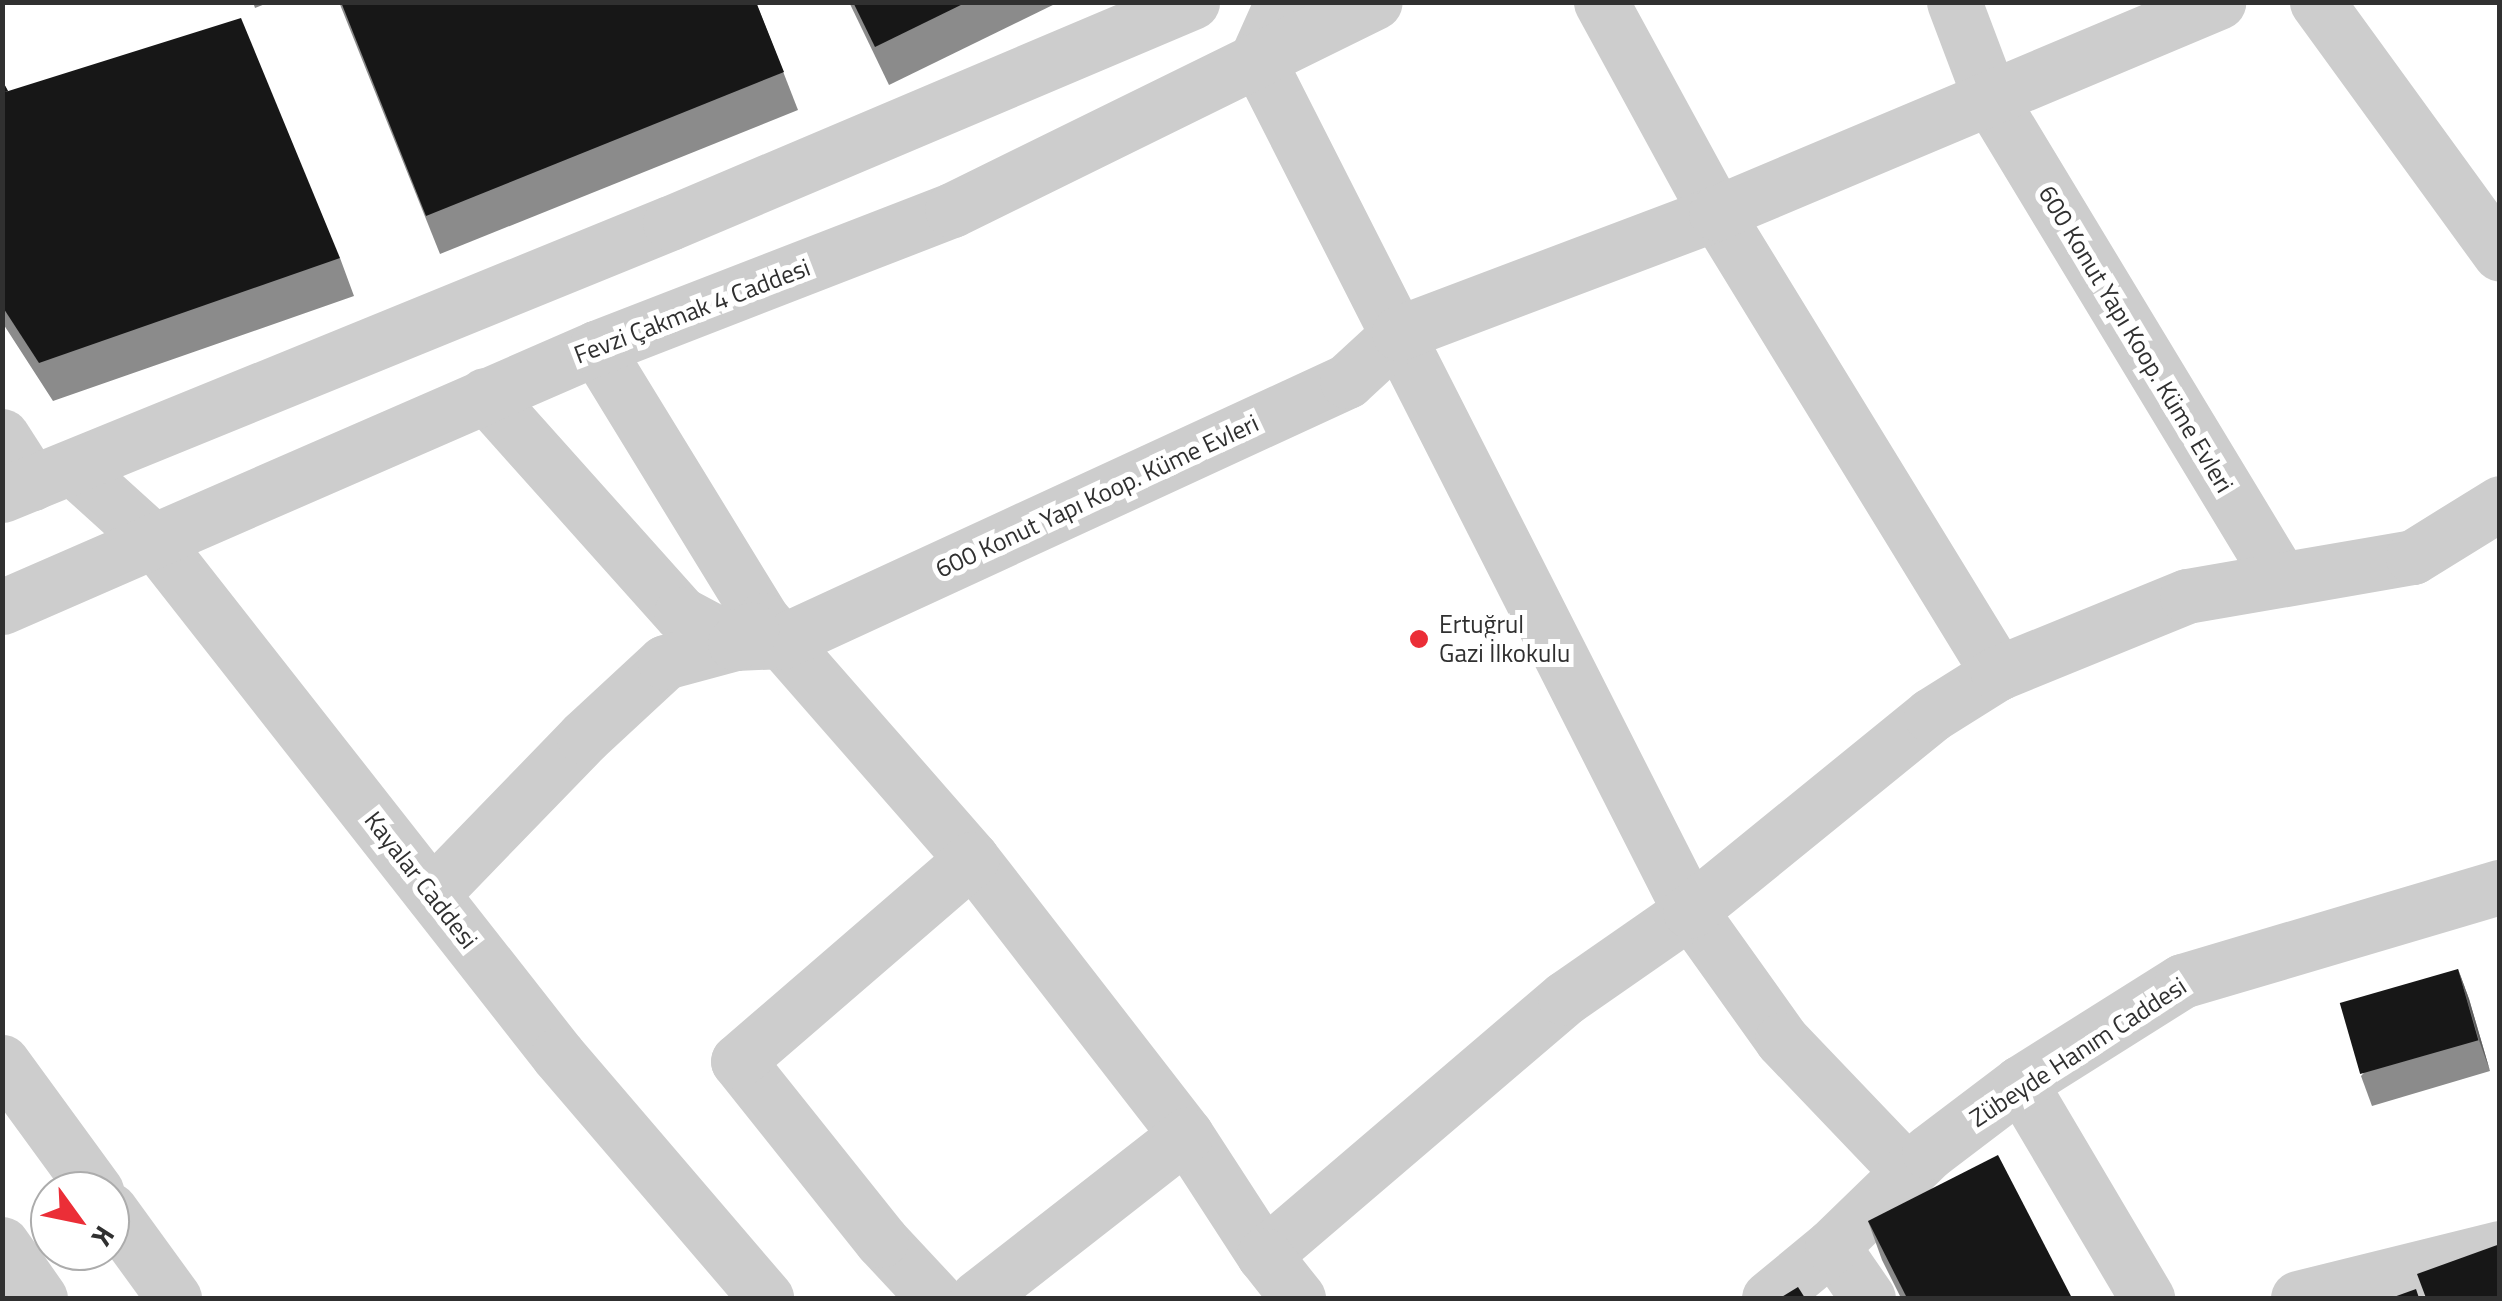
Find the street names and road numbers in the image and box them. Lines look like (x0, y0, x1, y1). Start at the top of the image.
street label: 600 Konut Yapı Koop. Küme Evleri (2032, 180, 2240, 498)
street label: Fevzi Çakmak 4 Caddesi (570, 252, 814, 370)
street label: 600 Konut Yapı Koop. Küme Evleri (931, 408, 1263, 584)
street label: Kayalar Caddesi (358, 805, 484, 955)
street label: Zübeyde Hanım Caddesi (1964, 971, 2192, 1133)

